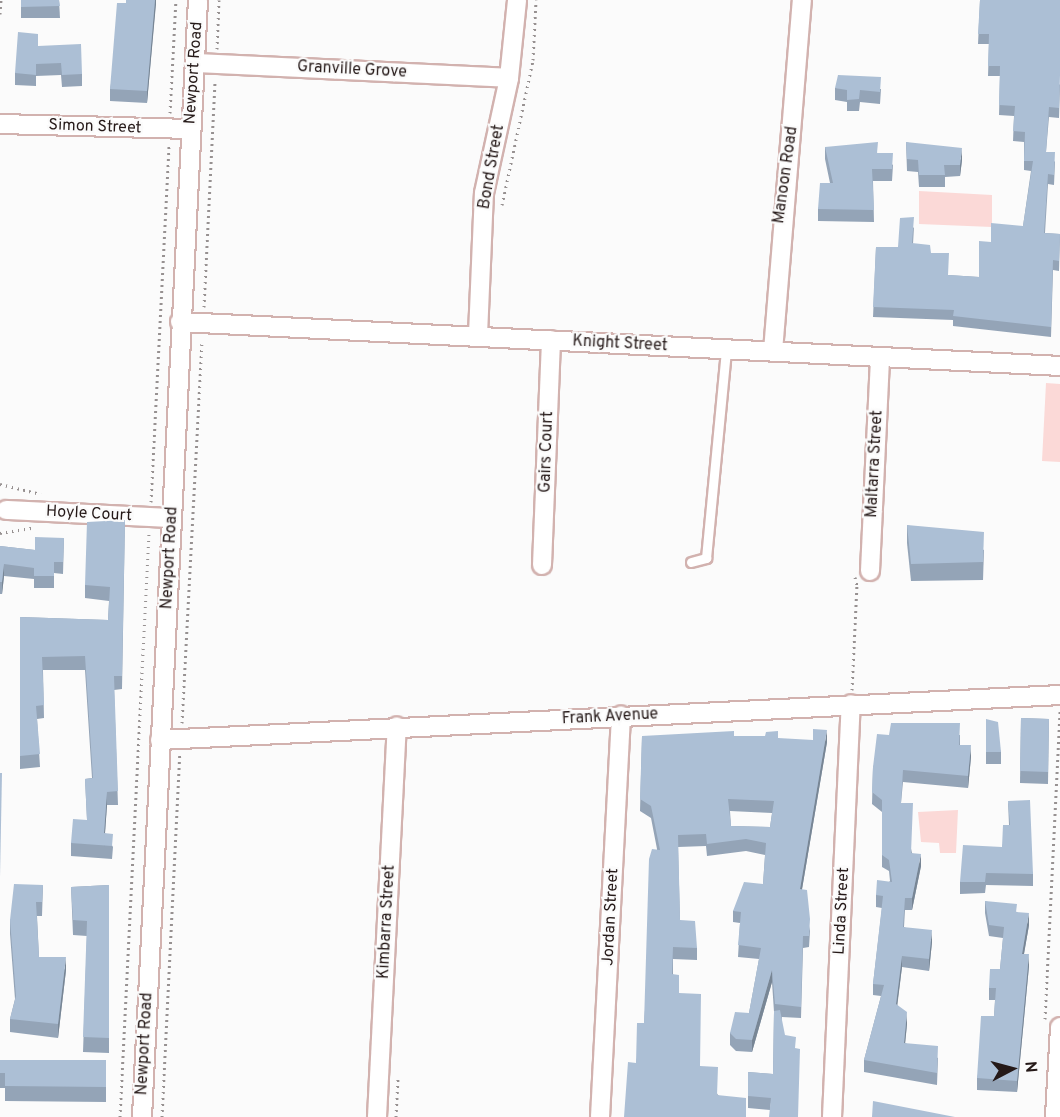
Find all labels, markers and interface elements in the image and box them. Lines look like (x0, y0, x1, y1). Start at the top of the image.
street label: Newport Road (181, 21, 207, 125)
street label: Granville Grove (297, 58, 407, 82)
street label: Simon Street (48, 116, 142, 138)
street label: Bond Street (475, 123, 509, 211)
street label: Manoon Road (770, 125, 802, 225)
street label: Knight Street (572, 332, 668, 356)
street label: Maltarra Street (863, 410, 887, 518)
street label: Gairs Court (536, 411, 558, 493)
street label: Hoyle Court (46, 502, 132, 526)
street label: Newport Road (158, 506, 182, 610)
street label: Frank Avenue (561, 705, 659, 729)
street label: Kimbarra Street (374, 864, 400, 980)
street label: Linda Street (830, 867, 854, 955)
street label: Jordan Street (599, 868, 623, 966)
street label: Newport Road (133, 992, 157, 1096)
north arrow (982, 1039, 1042, 1099)
text: N (1019, 1060, 1040, 1074)

